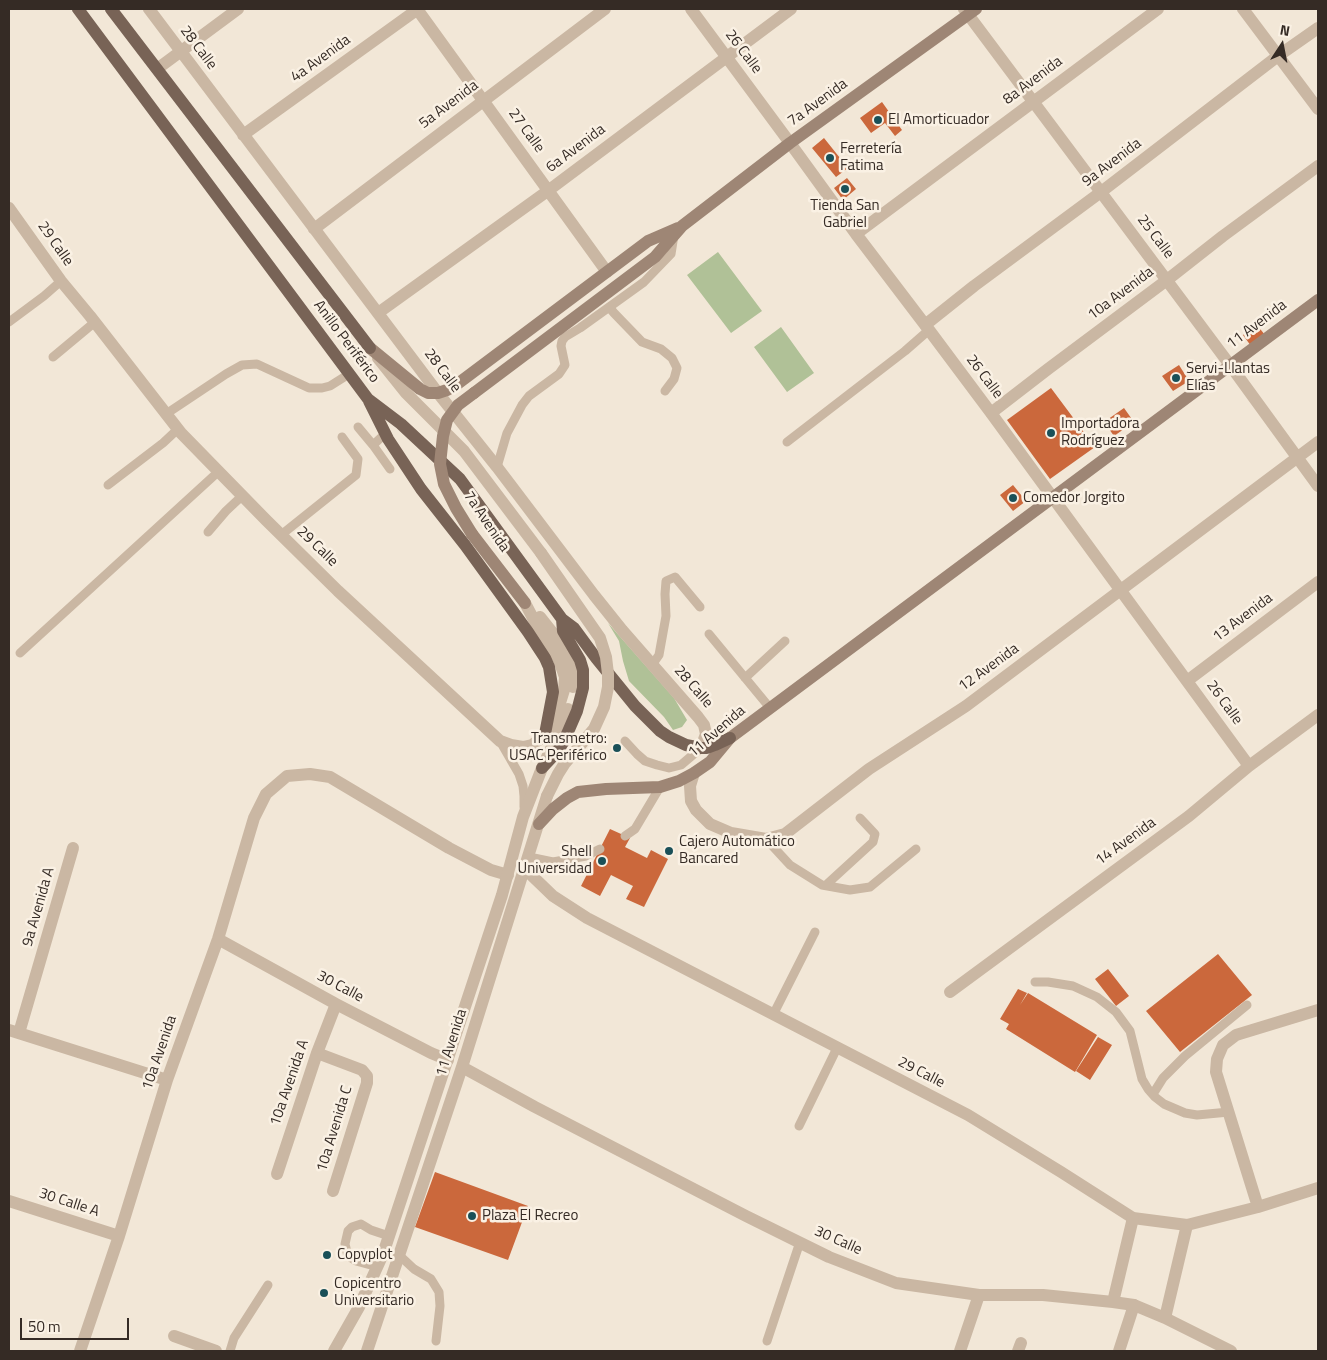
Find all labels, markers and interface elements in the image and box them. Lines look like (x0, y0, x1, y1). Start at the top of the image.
text: N (1278, 19, 1292, 41)
north arrow (1257, 20, 1307, 70)
street label: 28 Calle (176, 23, 220, 73)
street label: 26 Calle (721, 27, 765, 77)
street label: 4a Avenida (288, 31, 354, 87)
street label: 8a Avenida (1000, 53, 1066, 109)
street label: 7a Avenida (785, 75, 851, 131)
street label: 5a Avenida (416, 77, 482, 133)
street label: 27 Calle (504, 105, 548, 157)
place label: El Amorticuador (888, 111, 989, 129)
marker: El Amorticuador (872, 114, 884, 126)
street label: 6a Avenida (543, 121, 609, 177)
street label: 9a Avenida (1079, 135, 1145, 191)
place label: Ferretería Fatima (840, 140, 902, 175)
marker: Ferretería Fatima (824, 152, 836, 164)
marker: Tienda San Gabriel (839, 183, 851, 195)
place label: Tienda San Gabriel (810, 197, 880, 232)
street label: 25 Calle (1133, 212, 1177, 262)
street label: 29 Calle (33, 218, 77, 270)
street label: 10a Avenida (1085, 263, 1157, 325)
street label: Anillo Periférico (309, 297, 383, 387)
street label: 11 Avenida (1224, 297, 1290, 353)
street label: 28 Calle (420, 346, 464, 396)
street label: 26 Calle (962, 352, 1006, 402)
place label: Servi-Llantas Elías (1186, 360, 1270, 395)
marker: Servi-Llantas Elías (1170, 372, 1182, 384)
place label: Importadora Rodríguez (1061, 415, 1140, 450)
marker: Importadora Rodríguez (1045, 427, 1057, 439)
street label: 7a Avenida (459, 488, 513, 556)
place label: Comedor Jorgito (1023, 489, 1125, 507)
marker: Comedor Jorgito (1007, 492, 1019, 504)
street label: 29 Calle (293, 523, 341, 571)
street label: 13 Avenida (1210, 590, 1276, 646)
street label: 12 Avenida (955, 640, 1023, 696)
street label: 28 Calle (670, 662, 716, 712)
street label: 26 Calle (1202, 677, 1246, 729)
street label: 11 Avenida (685, 702, 749, 762)
place label: Transmetro: USAC Periférico (509, 730, 607, 765)
marker: Transmetro: USAC Periférico (611, 742, 623, 754)
street label: 14 Avenida (1092, 814, 1160, 870)
place label: Cajero Automático Bancared (679, 833, 795, 868)
place label: Shell Universidad (518, 843, 592, 878)
marker: Cajero Automático Bancared (663, 845, 675, 857)
marker: Shell Universidad (596, 855, 608, 867)
street label: 9a Avenida A (19, 865, 59, 949)
street label: 30 Calle (314, 967, 366, 1007)
street label: 11 Avenida (433, 1007, 471, 1079)
street label: 10a Avenida (139, 1013, 181, 1093)
street label: 10a Avenida A (267, 1038, 313, 1128)
street label: 29 Calle (895, 1054, 947, 1092)
street label: 10a Avenida C (313, 1084, 357, 1174)
street label: 30 Calle A (36, 1185, 102, 1221)
place label: Plaza El Recreo (482, 1207, 578, 1225)
marker: Plaza El Recreo (466, 1210, 478, 1222)
street label: 30 Calle (811, 1223, 865, 1259)
place label: Copyplot (337, 1246, 392, 1264)
marker: Copyplot (321, 1249, 333, 1261)
place label: Copicentro Universitario (334, 1275, 414, 1310)
marker: Copicentro Universitario (318, 1287, 330, 1299)
scale bar (22, 1308, 131, 1340)
text: 50 m (28, 1315, 61, 1338)

